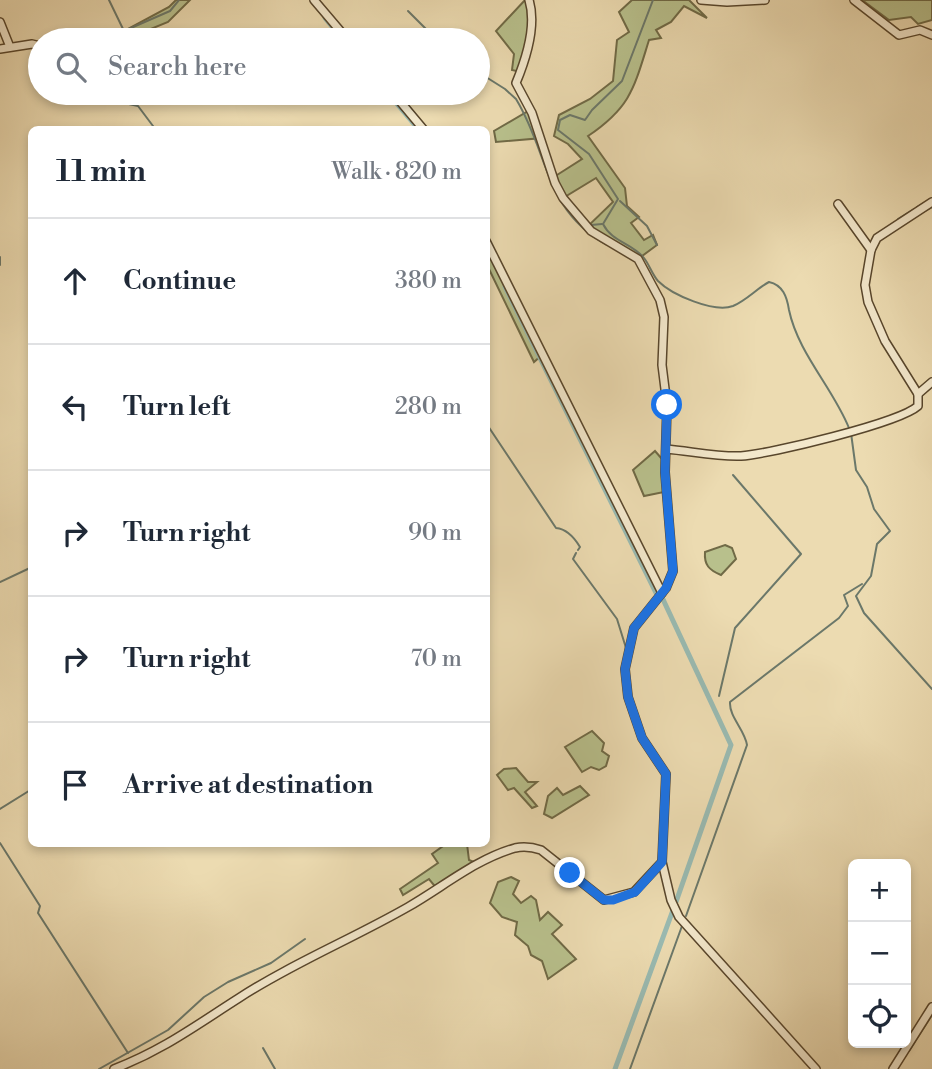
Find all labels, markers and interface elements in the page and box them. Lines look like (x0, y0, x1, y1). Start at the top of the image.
search box (28, 28, 490, 105)
icon: search (52, 48, 90, 86)
text: Search here (108, 51, 247, 83)
text: 11 min (56, 153, 146, 191)
text: Walk · 820 m (332, 158, 462, 186)
icon: ahead (56, 262, 94, 300)
text: Continue (123, 265, 236, 297)
text: 380 m (395, 267, 462, 295)
icon: left (56, 388, 94, 426)
route start (651, 389, 682, 420)
text: Turn left (123, 391, 231, 423)
text: 280 m (395, 393, 462, 421)
icon: right (56, 514, 94, 552)
text: Turn right (123, 517, 251, 549)
text: 90 m (408, 519, 462, 547)
icon: right (56, 640, 94, 678)
text: Turn right (123, 643, 251, 675)
text: 70 m (411, 645, 462, 673)
icon: arrive (56, 766, 94, 804)
text: Arrive at destination (123, 769, 373, 801)
route end (554, 857, 585, 888)
map controls (848, 859, 911, 1048)
button: + (848, 859, 911, 922)
button: − (848, 922, 911, 985)
button: locate (848, 985, 911, 1048)

